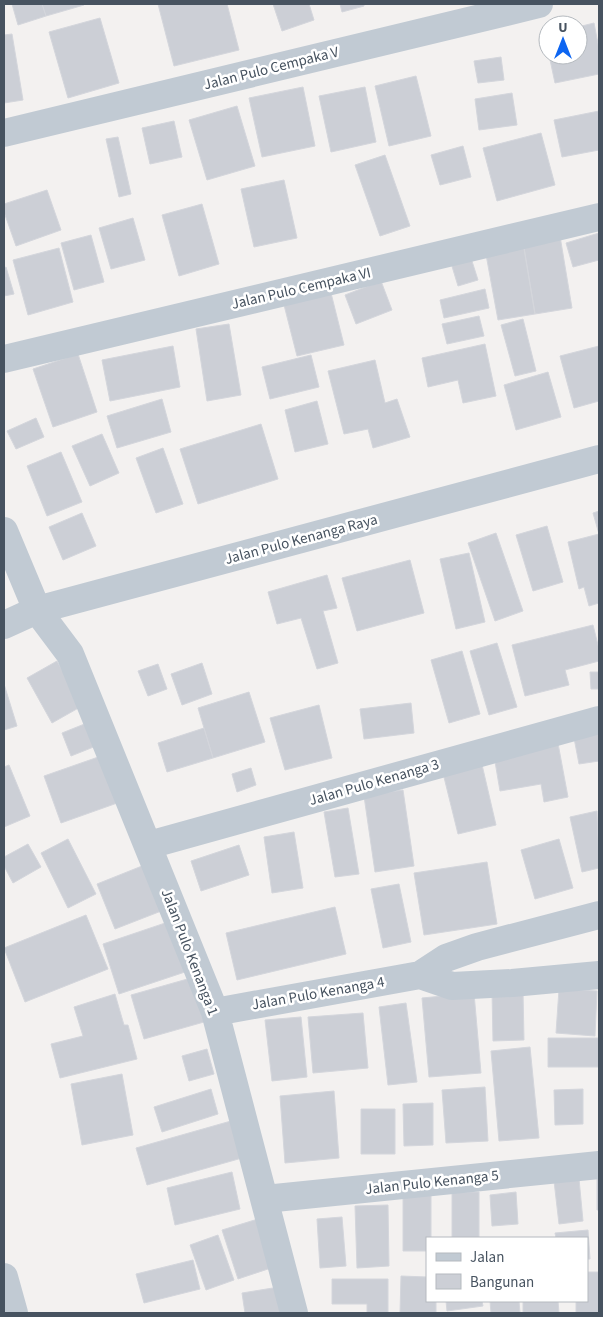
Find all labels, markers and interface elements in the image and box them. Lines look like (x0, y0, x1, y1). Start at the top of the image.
north arrow (538, 15, 588, 65)
text: U (558, 18, 568, 38)
street label: Jalan Pulo Cempaka V (201, 41, 341, 95)
street label: Jalan Pulo Cempaka VI (229, 262, 373, 315)
street label: Jalan Pulo Kenanga Raya (223, 509, 380, 570)
street label: Jalan Pulo Kenanga 3 (307, 754, 442, 811)
street label: Jalan Pulo Kenanga 1 (156, 886, 223, 1019)
street label: Jalan Pulo Kenanga 4 (250, 971, 387, 1015)
street label: Jalan Pulo Kenanga 5 (364, 1165, 500, 1200)
legend (426, 1237, 588, 1302)
text: Jalan (470, 1247, 504, 1268)
text: Bangunan (470, 1272, 534, 1293)

